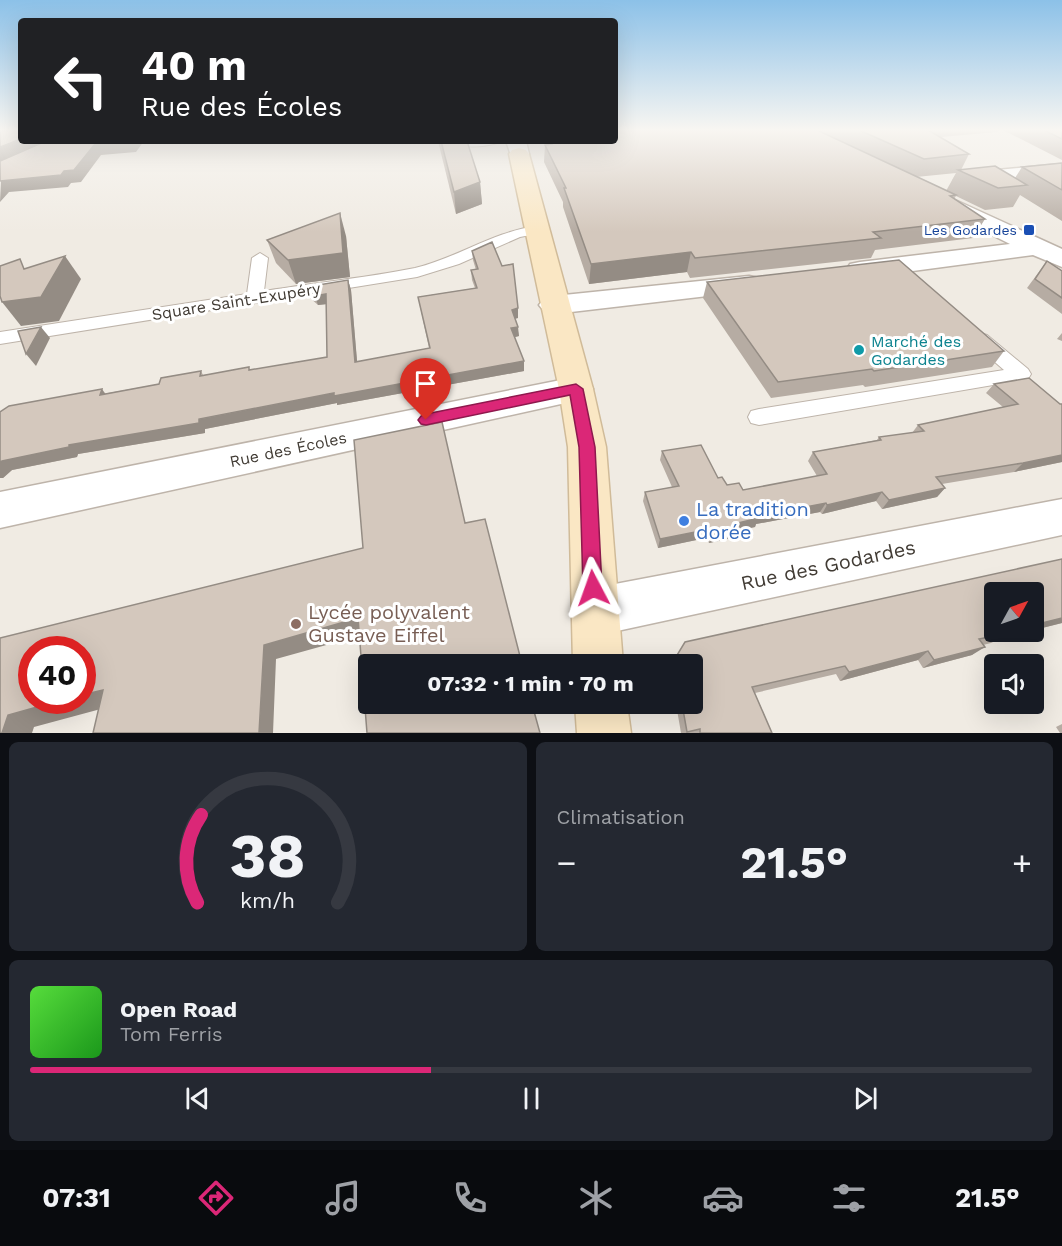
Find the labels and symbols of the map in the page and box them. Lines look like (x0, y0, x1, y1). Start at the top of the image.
place label: Les Godardes (924, 222, 1017, 238)
marker: Les Godardes (1022, 223, 1036, 237)
street label: Square Saint-Exupéry (150, 279, 323, 324)
place label: Marché des Godardes (871, 332, 961, 369)
marker: Marché des Godardes (852, 343, 866, 357)
pin (400, 358, 451, 420)
street label: Rue des Écoles (228, 428, 348, 471)
place label: La tradition dorée (696, 497, 809, 544)
marker: La tradition dorée (677, 514, 691, 528)
street label: Rue des Godardes (738, 535, 918, 595)
position arrow (561, 556, 625, 620)
north arrow (984, 582, 1044, 642)
place label: Lycée polyvalent Gustave Eiffel (308, 600, 470, 647)
marker: Lycée polyvalent Gustave Eiffel (289, 617, 303, 631)
speed limit sign: 40 (18, 636, 96, 714)

